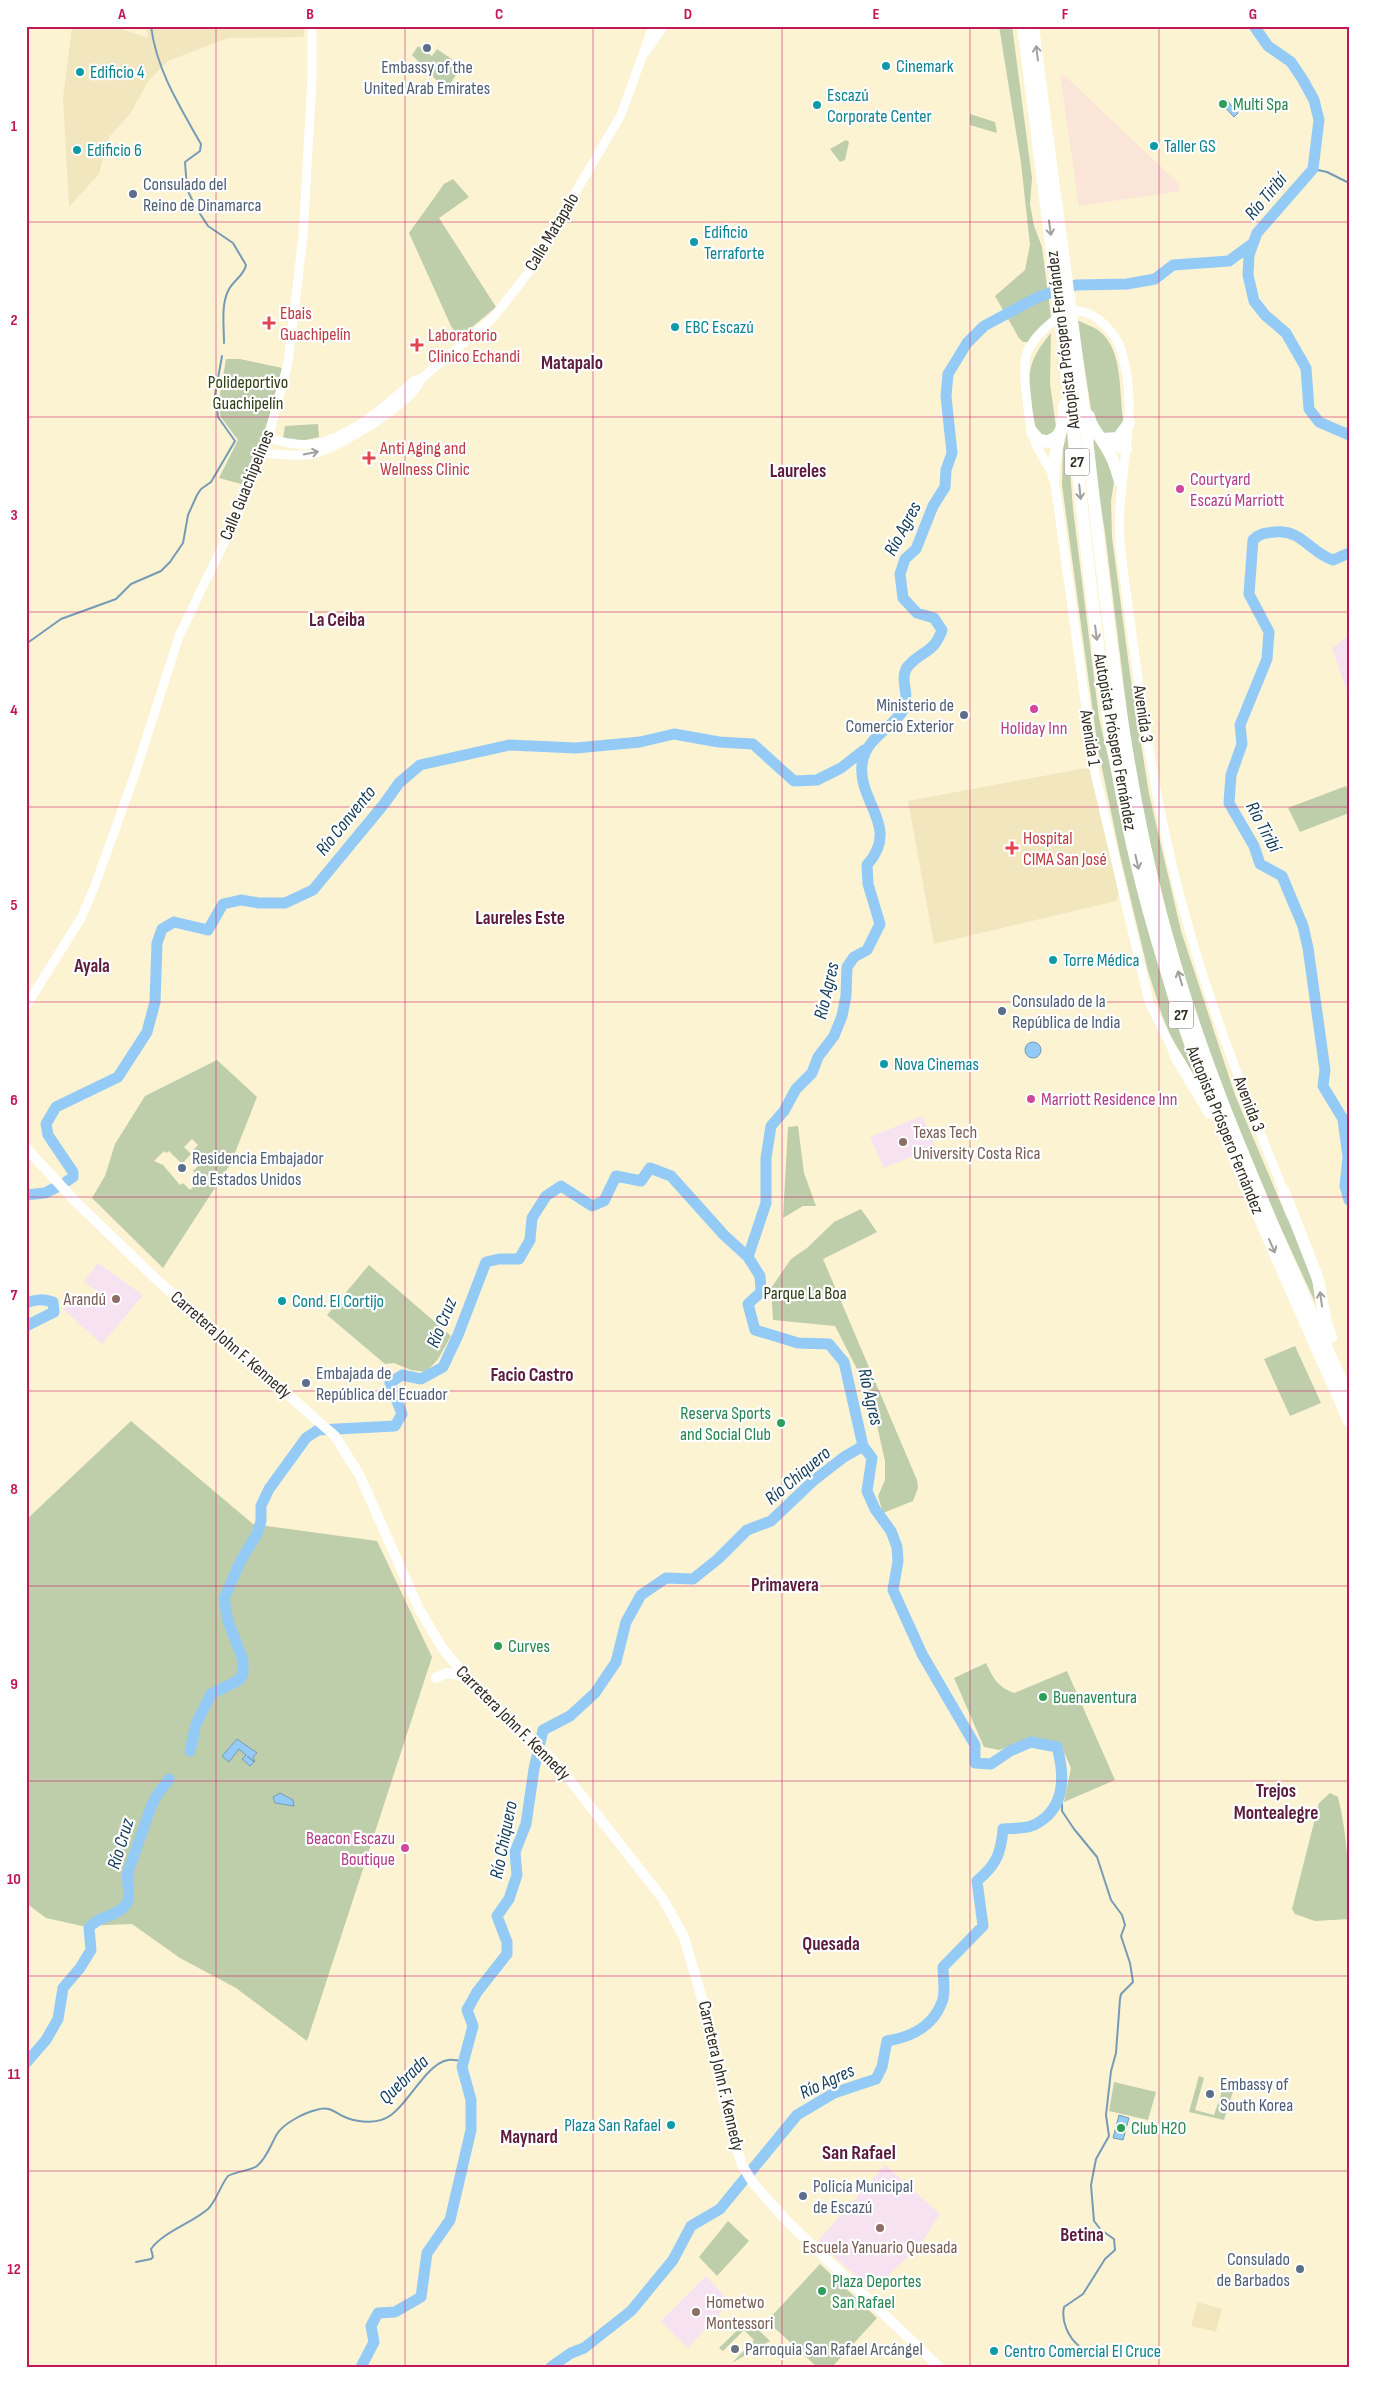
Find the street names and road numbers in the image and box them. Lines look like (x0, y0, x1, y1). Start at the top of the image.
street label: Calle Matapalo (521, 189, 583, 275)
street label: Autopista Próspero Fernández (1042, 249, 1084, 431)
street label: Calle Guachipelines (215, 427, 279, 543)
road number: 27 (1064, 448, 1090, 476)
street label: Autopista Próspero Fernández (1089, 651, 1141, 833)
street label: Avenida 3 (1128, 683, 1157, 744)
street label: Avenida 1 (1075, 708, 1105, 768)
road number: 27 (1168, 1002, 1194, 1028)
street label: Autopista Próspero Fernández (1181, 1042, 1269, 1218)
street label: Avenida 3 (1229, 1072, 1269, 1135)
street label: Carretera John F. Kennedy (166, 1287, 296, 1403)
street label: Carretera John F. Kennedy (451, 1661, 575, 1785)
street label: Carretera John F. Kennedy (694, 1999, 748, 2153)

